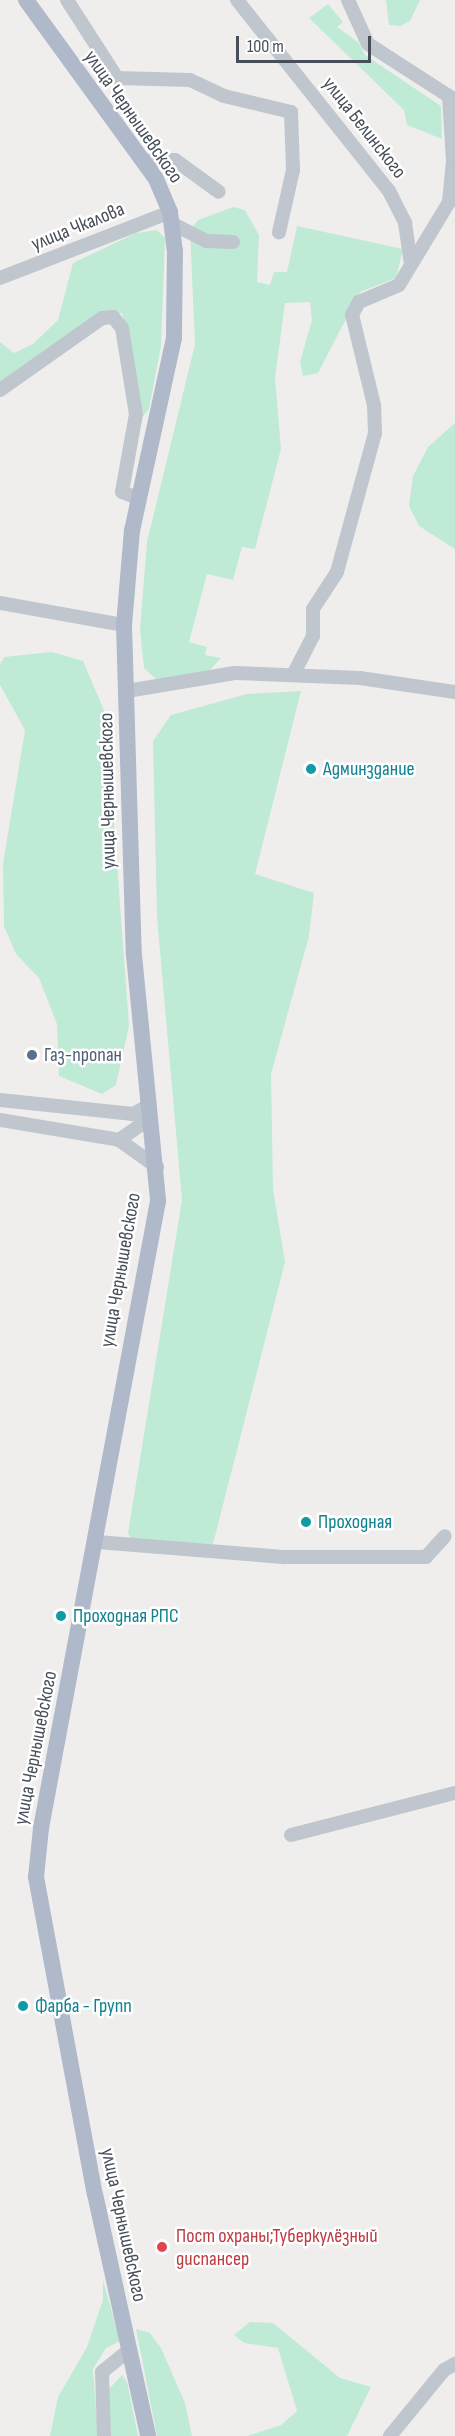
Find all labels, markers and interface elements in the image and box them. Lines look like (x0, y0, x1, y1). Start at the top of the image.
scale bar (239, 24, 374, 62)
text: 100 m (247, 36, 284, 57)
street label: улица Чернышевского (78, 46, 188, 188)
street label: улица Белинского (317, 73, 411, 183)
street label: улица Чкалова (28, 197, 128, 257)
street label: улица Чернышевского (95, 713, 121, 869)
place label: Админздание (323, 757, 415, 781)
marker: Админздание (304, 762, 318, 776)
place label: Газ-пропан (44, 1043, 122, 1067)
marker: Газ-пропан (25, 1048, 39, 1062)
street label: улица Чернышевского (96, 1191, 146, 1349)
place label: Проходная (318, 1510, 392, 1534)
marker: Проходная (299, 1515, 313, 1529)
place label: Проходная РПС (73, 1604, 179, 1628)
marker: Проходная РПС (54, 1609, 68, 1623)
street label: улица Чернышевского (9, 1669, 63, 1827)
place label: Фарба - Групп (35, 1994, 132, 2018)
marker: Фарба - Групп (16, 1999, 30, 2013)
street label: улица Чернышевского (95, 2146, 151, 2304)
place label: Пост охраны;Туберкулёзный диспансер (176, 2224, 378, 2271)
marker: Пост охраны;Туберкулёзный диспансер (153, 2238, 171, 2256)

